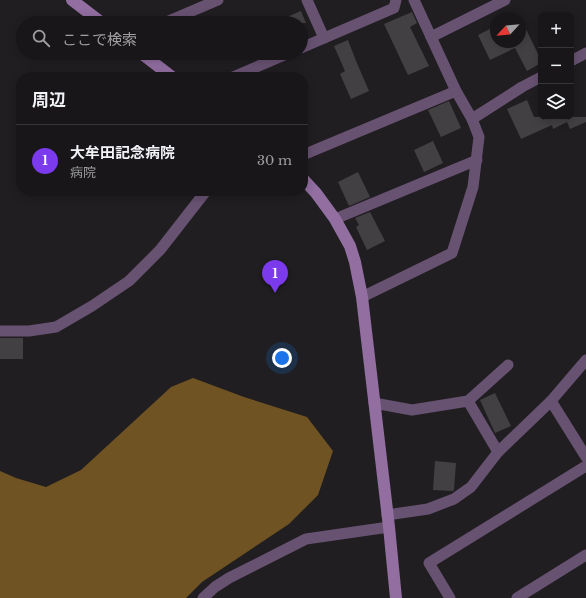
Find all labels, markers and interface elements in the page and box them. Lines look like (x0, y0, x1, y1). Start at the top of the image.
north arrow (490, 12, 526, 48)
map controls (538, 12, 574, 120)
button: + (538, 12, 574, 48)
search box (16, 16, 308, 60)
icon: search (30, 27, 52, 49)
text: ここで検索 (62, 30, 137, 49)
button: − (538, 48, 574, 84)
button: layers (538, 84, 574, 120)
text: 周辺 (32, 90, 66, 111)
text: 大牟田記念病院 (70, 143, 175, 162)
text: 1 (42, 152, 48, 169)
text: 30 m (257, 152, 292, 169)
text: 病院 (70, 164, 96, 181)
pin: 1 (262, 260, 288, 293)
your location (272, 348, 292, 368)

